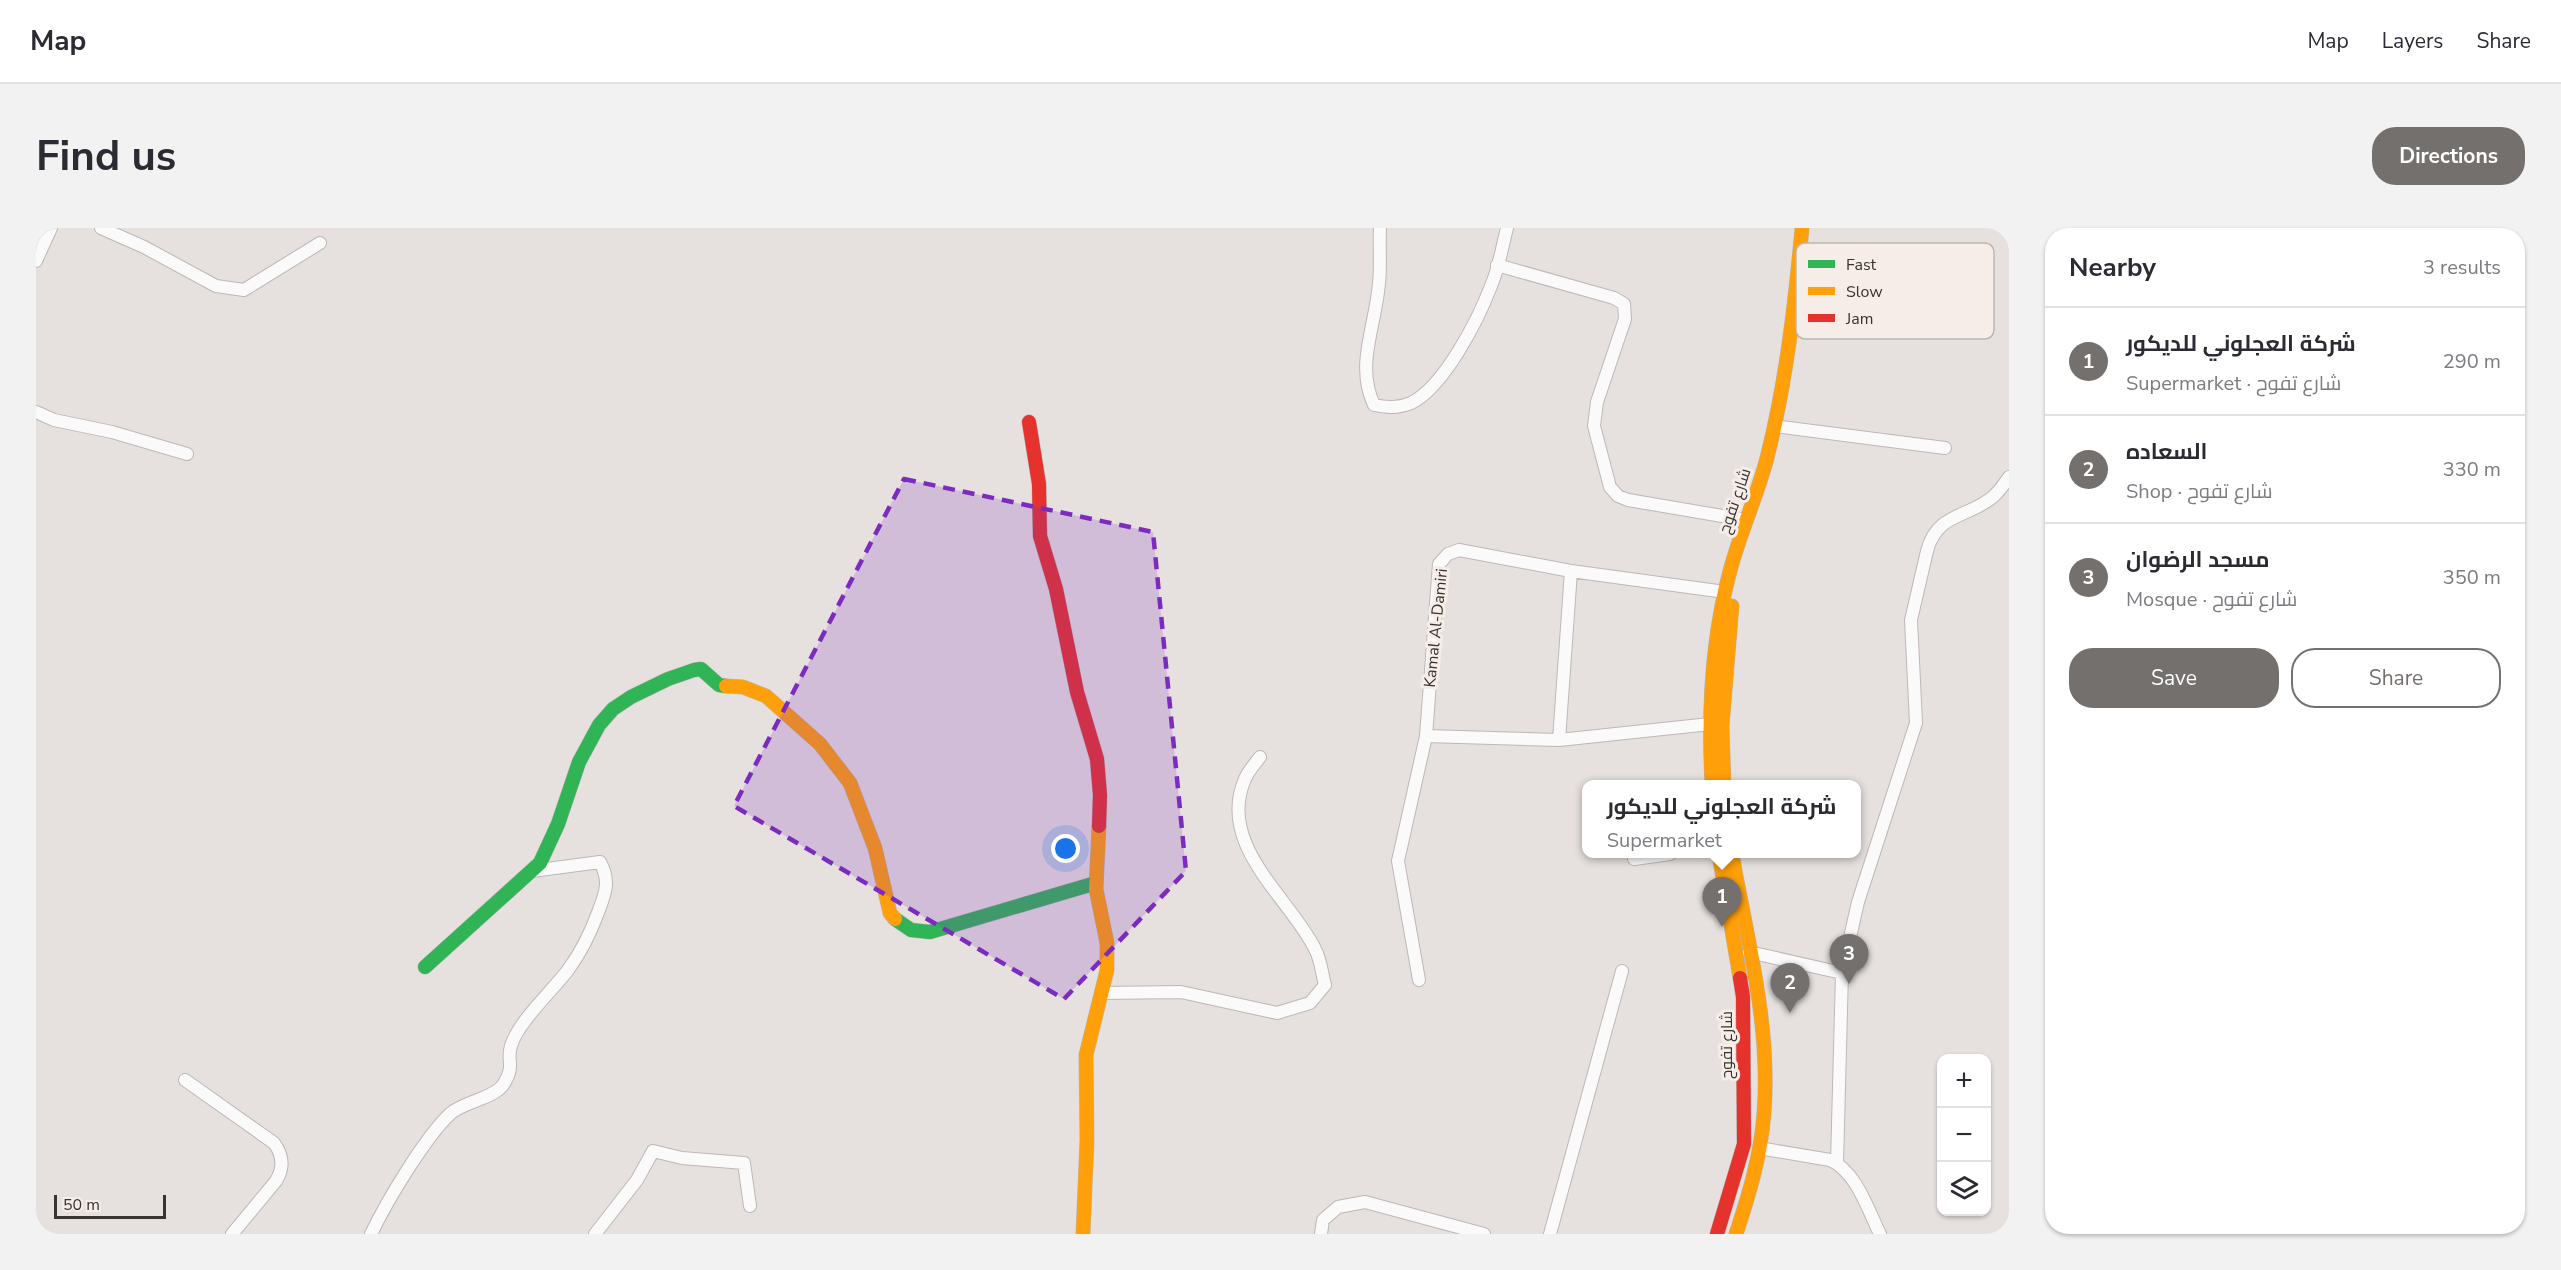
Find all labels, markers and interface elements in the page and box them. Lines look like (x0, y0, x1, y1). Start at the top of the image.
text: Map (30, 22, 86, 60)
text: Map (2307, 27, 2349, 55)
text: Layers (2382, 27, 2443, 55)
text: Share (2476, 27, 2531, 55)
button: Directions (2372, 127, 2525, 185)
text: Find us (36, 128, 176, 185)
legend (1796, 243, 1994, 339)
text: Nearby (2069, 250, 2156, 285)
text: Fast (1846, 254, 1877, 276)
text: 3 results (2423, 254, 2501, 281)
text: Slow (1846, 281, 1883, 303)
text: Jam (1845, 308, 1873, 330)
text: شركة العجلوني للديكور (2126, 329, 2356, 359)
text: 1 (2083, 348, 2095, 375)
text: 290 m (2443, 348, 2501, 375)
text: Supermarket · شارع تفوح (2126, 370, 2341, 397)
text: السعاده (2126, 437, 2207, 467)
text: 2 (2083, 456, 2095, 483)
text: 330 m (2443, 456, 2501, 483)
street label: شارع تفوح (1714, 465, 1756, 537)
text: Shop · شارع تفوح (2126, 478, 2272, 505)
text: مسجد الرضوان (2126, 545, 2269, 575)
text: 3 (2083, 564, 2095, 591)
text: 350 m (2443, 564, 2501, 591)
street label: Kamal Al-Damiri (1419, 567, 1453, 689)
text: Mosque · شارع تفوح (2126, 586, 2297, 613)
button: Save (2069, 648, 2279, 708)
button: Share (2291, 648, 2501, 708)
popup (1582, 780, 1861, 858)
text: شركة العجلوني للديكور (1607, 792, 1836, 822)
text: Supermarket (1607, 827, 1722, 854)
your location (1051, 834, 1080, 863)
pin: 1 (1702, 878, 1742, 927)
pin: 3 (1830, 934, 1868, 984)
pin: 2 (1770, 964, 1810, 1013)
street label: شارع تفوح (1716, 1011, 1738, 1079)
map controls (1937, 1054, 1991, 1216)
button: + (1937, 1054, 1991, 1108)
button: − (1937, 1108, 1991, 1162)
button: layers (1937, 1162, 1991, 1216)
scale bar (54, 1192, 166, 1220)
text: 50 m (63, 1194, 100, 1216)

